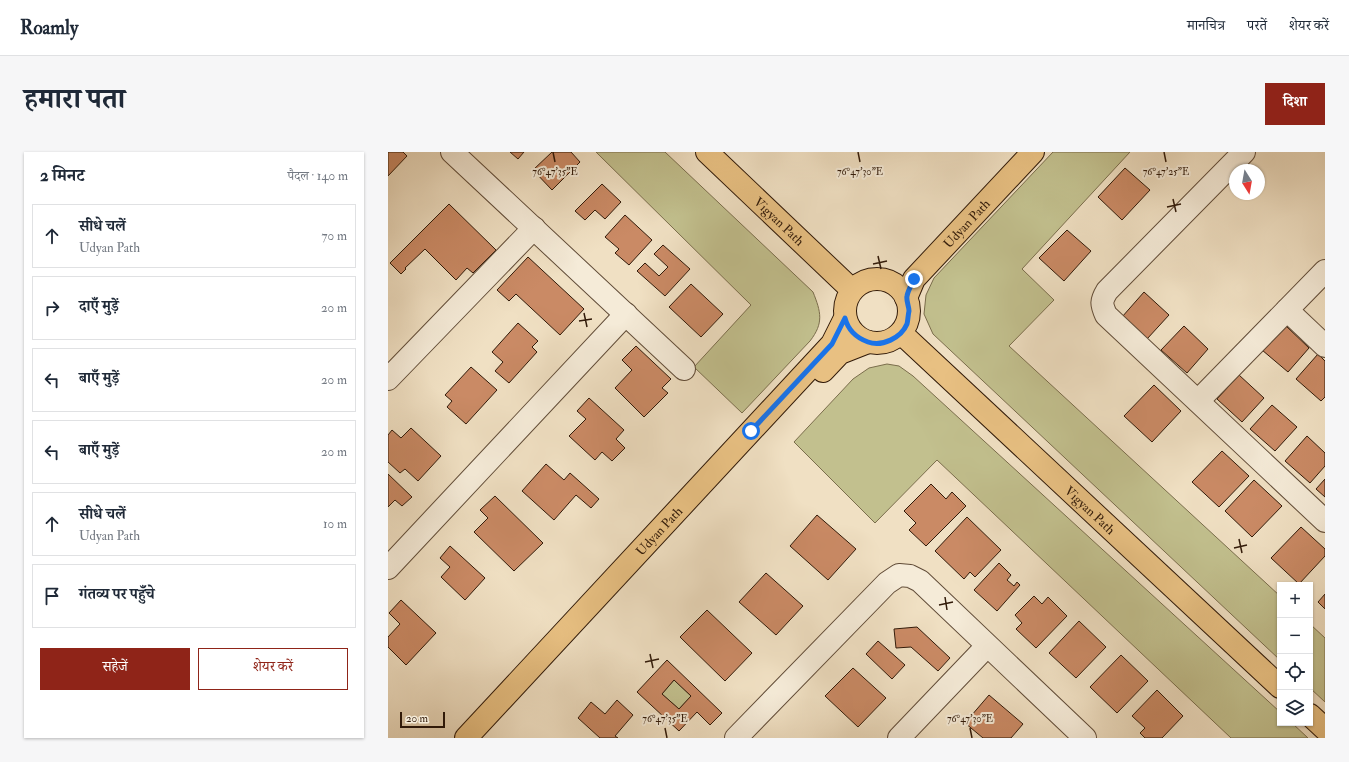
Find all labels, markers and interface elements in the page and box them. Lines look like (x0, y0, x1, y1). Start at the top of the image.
text: Roamly (20, 16, 78, 40)
text: मानचित्र (1187, 17, 1225, 34)
text: परतें (1247, 17, 1267, 34)
text: शेयर करें (1289, 17, 1329, 34)
text: हमारा पता (24, 82, 125, 117)
button: दिशा (1265, 83, 1325, 125)
north arrow (1229, 164, 1265, 200)
text: 2 मिनट (40, 165, 84, 186)
text: 76°47'35"E (532, 166, 578, 178)
text: 76°47'30"E (837, 166, 883, 178)
text: 76°47'25"E (1143, 166, 1189, 178)
text: पैदल · 140 m (288, 168, 348, 184)
street label: Vigyan Path (750, 194, 807, 249)
street label: Udyan Path (940, 196, 994, 252)
text: सीधे चलें (79, 217, 126, 236)
icon: ahead (41, 225, 63, 247)
text: 70 m (322, 228, 347, 244)
text: Udyan Path (79, 240, 140, 256)
route end (905, 270, 923, 288)
icon: right (41, 297, 63, 319)
text: दाएँ मुड़ें (79, 297, 119, 316)
text: 20 m (321, 300, 347, 316)
icon: left (41, 369, 63, 391)
text: बाएँ मुड़ें (79, 369, 119, 388)
text: 20 m (321, 372, 347, 388)
route start (742, 422, 760, 440)
icon: left (41, 441, 63, 463)
text: बाएँ मुड़ें (79, 441, 119, 460)
text: 20 m (321, 444, 347, 460)
street label: Vigyan Path (1061, 483, 1118, 538)
street label: Udyan Path (633, 503, 686, 559)
text: सीधे चलें (79, 505, 126, 524)
icon: ahead (41, 513, 63, 535)
text: 10 m (323, 516, 347, 532)
text: Udyan Path (79, 528, 140, 544)
map controls (1277, 582, 1313, 726)
button: + (1277, 582, 1313, 618)
icon: arrive (41, 585, 63, 607)
text: गंतव्य पर पहुँचे (79, 585, 155, 604)
button: − (1277, 618, 1313, 654)
button: सहेजें (40, 648, 190, 690)
button: शेयर करें (198, 648, 348, 690)
button: locate (1277, 654, 1313, 690)
button: layers (1277, 690, 1313, 726)
scale bar (400, 710, 445, 729)
text: 20 m (406, 712, 428, 725)
text: 76°47'35"E (642, 713, 688, 725)
text: 76°47'30"E (947, 713, 993, 725)

